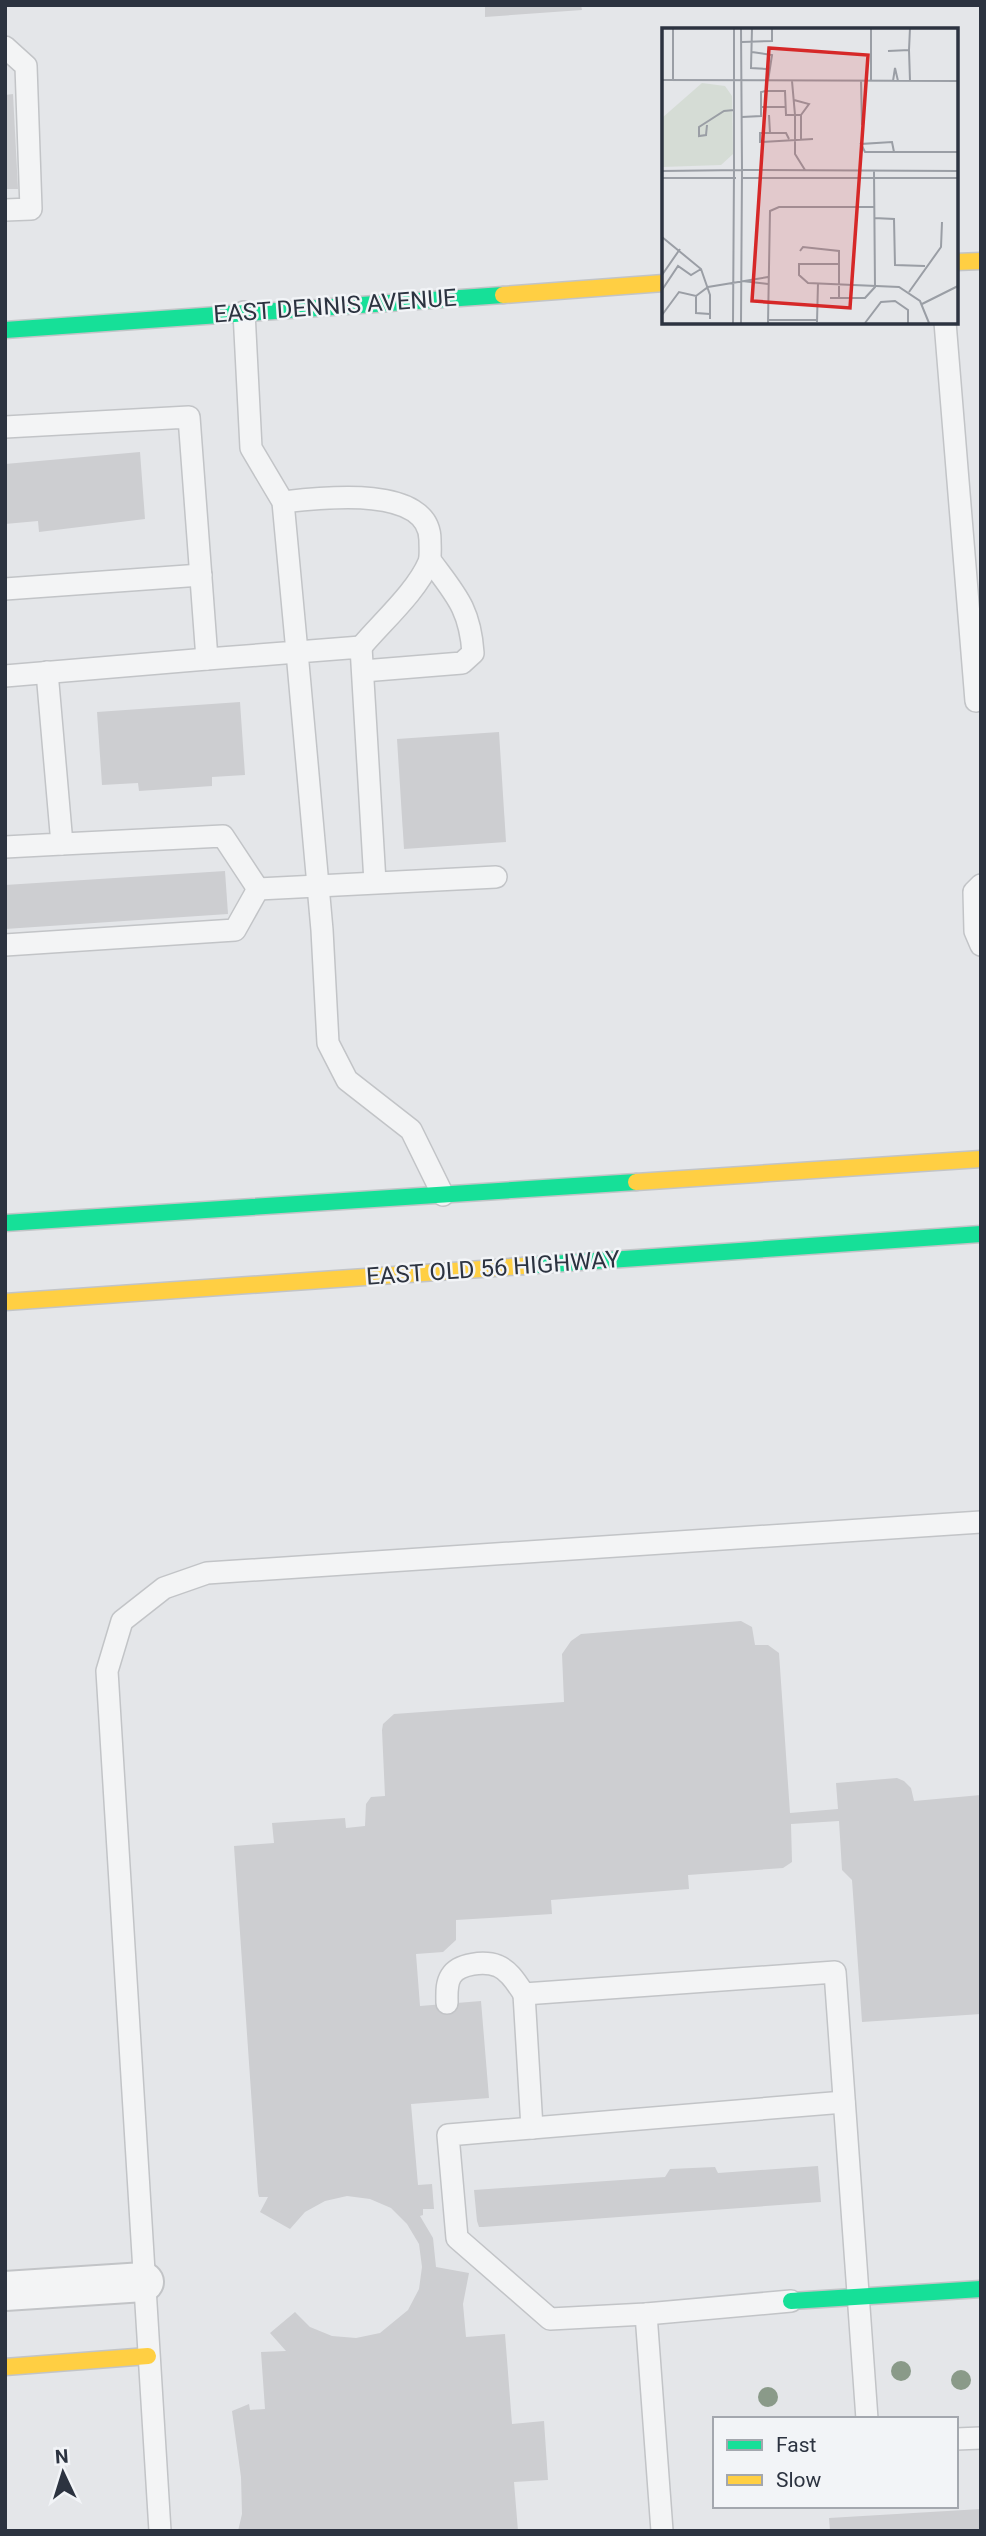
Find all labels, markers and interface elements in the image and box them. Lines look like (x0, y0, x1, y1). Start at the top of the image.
inset map (662, 28, 958, 324)
street label: EAST DENNIS AVENUE (213, 284, 457, 328)
street label: EAST OLD 56 HIGHWAY (365, 1245, 621, 1291)
legend (713, 2417, 958, 2508)
text: Fast (776, 2433, 817, 2457)
north arrow (28, 2438, 98, 2508)
text: N (54, 2445, 69, 2468)
text: Slow (776, 2468, 822, 2492)

